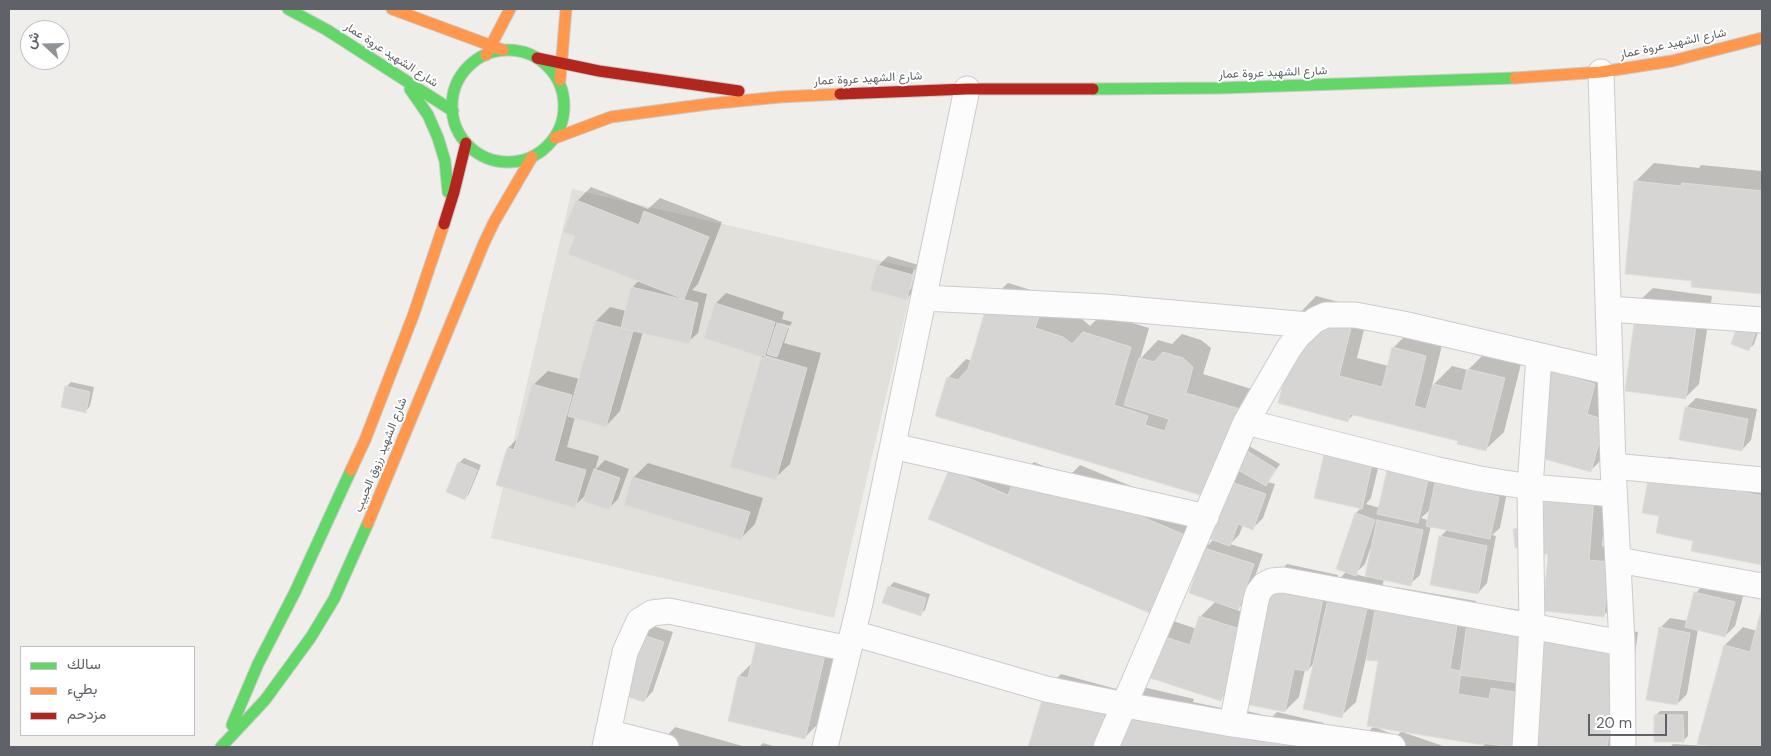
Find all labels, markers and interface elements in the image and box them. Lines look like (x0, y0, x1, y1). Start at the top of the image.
street label: شارع الشهيد عروة عمار (341, 19, 441, 91)
north arrow (20, 20, 70, 70)
street label: شارع الشهيد عروة عمار (1618, 26, 1728, 62)
text: ش (21, 29, 43, 51)
street label: شارع الشهيد عروة عمار (1218, 64, 1328, 82)
street label: شارع الشهيد عروة عمار (813, 69, 923, 89)
street label: شارع الشهيد رزوق الحبيب (351, 396, 411, 514)
legend (20, 646, 195, 736)
text: سالك (67, 654, 101, 674)
text: بطيء (67, 679, 97, 699)
text: مزدحم (67, 704, 106, 724)
scale bar (1591, 704, 1670, 736)
text: 20 m (1596, 713, 1632, 733)

